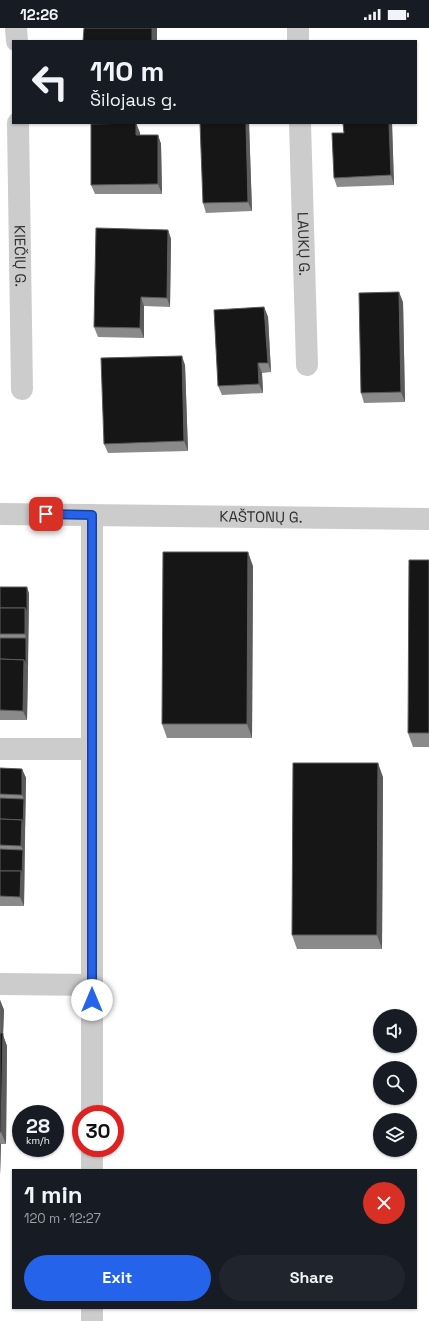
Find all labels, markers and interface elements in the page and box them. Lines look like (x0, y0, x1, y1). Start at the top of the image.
text: 12:26 (20, 5, 58, 24)
text: 110 m (90, 53, 164, 89)
icon: left (24, 56, 76, 108)
text: Šilojaus g. (90, 88, 177, 111)
street label: LAUKŲ G. (294, 212, 314, 276)
street label: KIEČIŲ G. (11, 225, 30, 287)
pin (29, 497, 63, 531)
icon: arrive (35, 503, 57, 525)
street label: KAŠTONŲ G. (219, 507, 303, 527)
position arrow (71, 979, 113, 1021)
map controls (373, 1009, 417, 1157)
button: sound (373, 1009, 417, 1053)
button: search (373, 1061, 417, 1105)
speed limit sign: 30 (72, 1105, 124, 1157)
text: 28 (26, 1113, 50, 1139)
button: layers (373, 1113, 417, 1157)
text: km/h (26, 1134, 50, 1147)
text: 1 min (24, 1179, 83, 1210)
button: close (363, 1182, 405, 1224)
text: 120 m · 12:27 (24, 1210, 101, 1227)
button: Exit (24, 1255, 211, 1301)
button: Share (219, 1255, 405, 1301)

